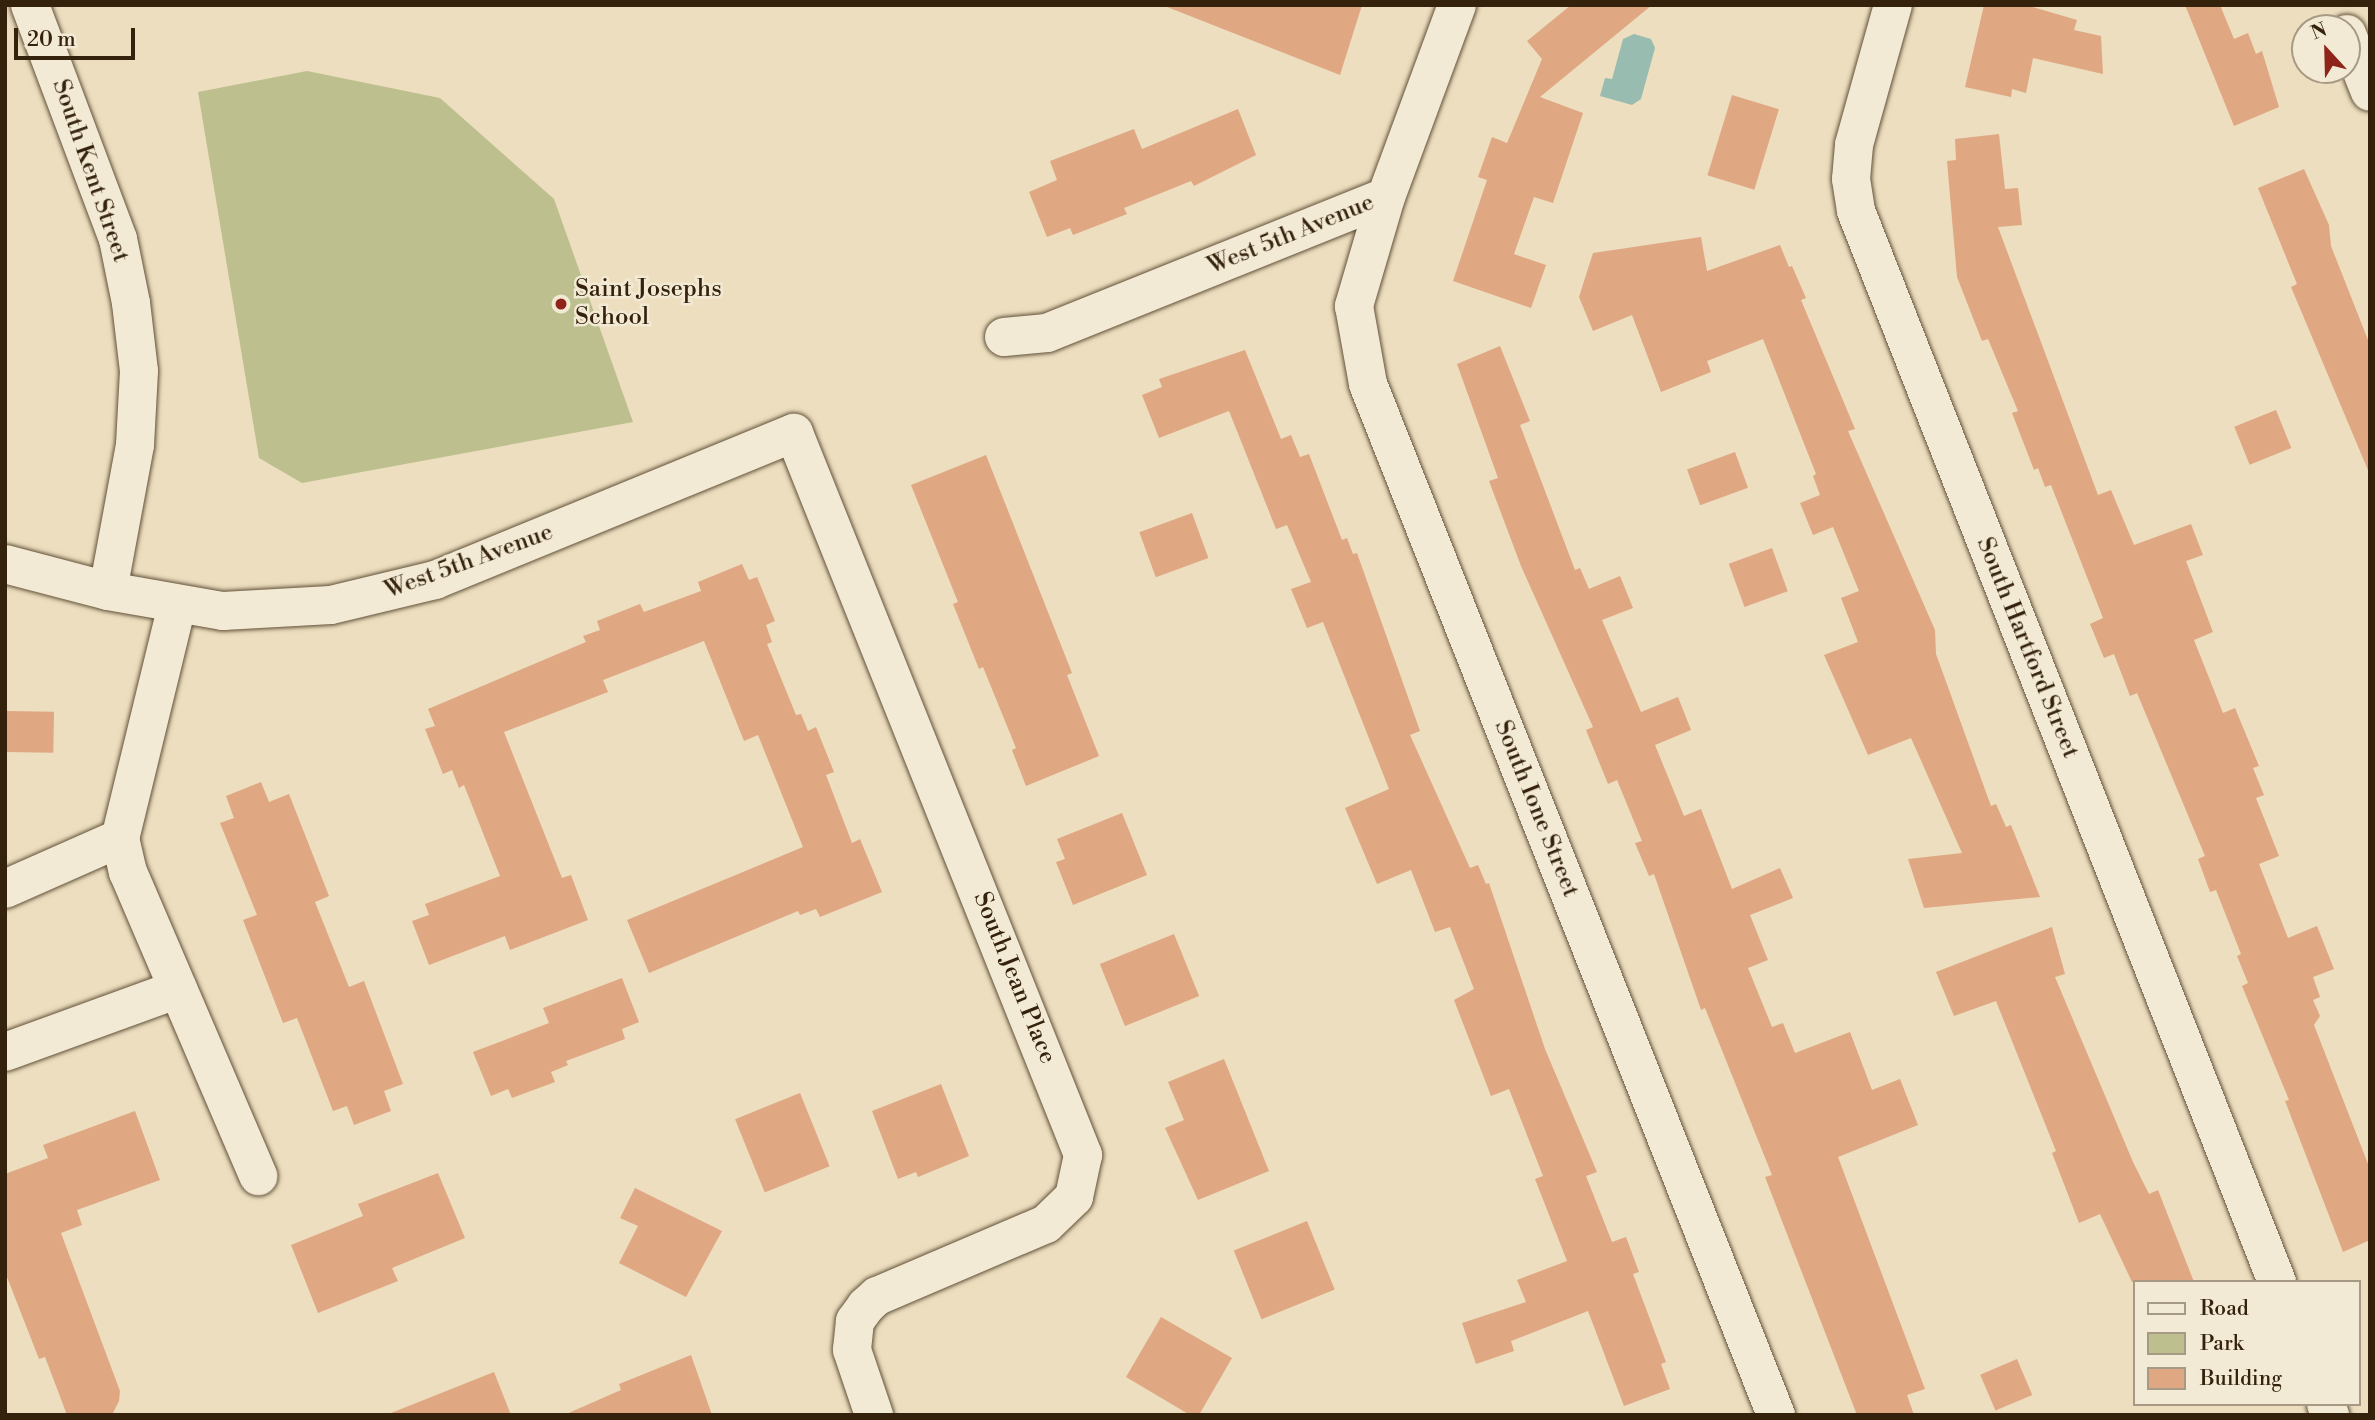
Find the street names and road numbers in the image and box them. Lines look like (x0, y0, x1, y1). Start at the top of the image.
street label: South Kent Street (45, 76, 135, 266)
street label: West 5th Avenue (1204, 189, 1378, 281)
street label: West 5th Avenue (381, 518, 557, 606)
street label: South Hartford Street (1970, 533, 2084, 763)
street label: South Ione Street (1487, 716, 1585, 902)
street label: South Jean Place (966, 888, 1062, 1068)

